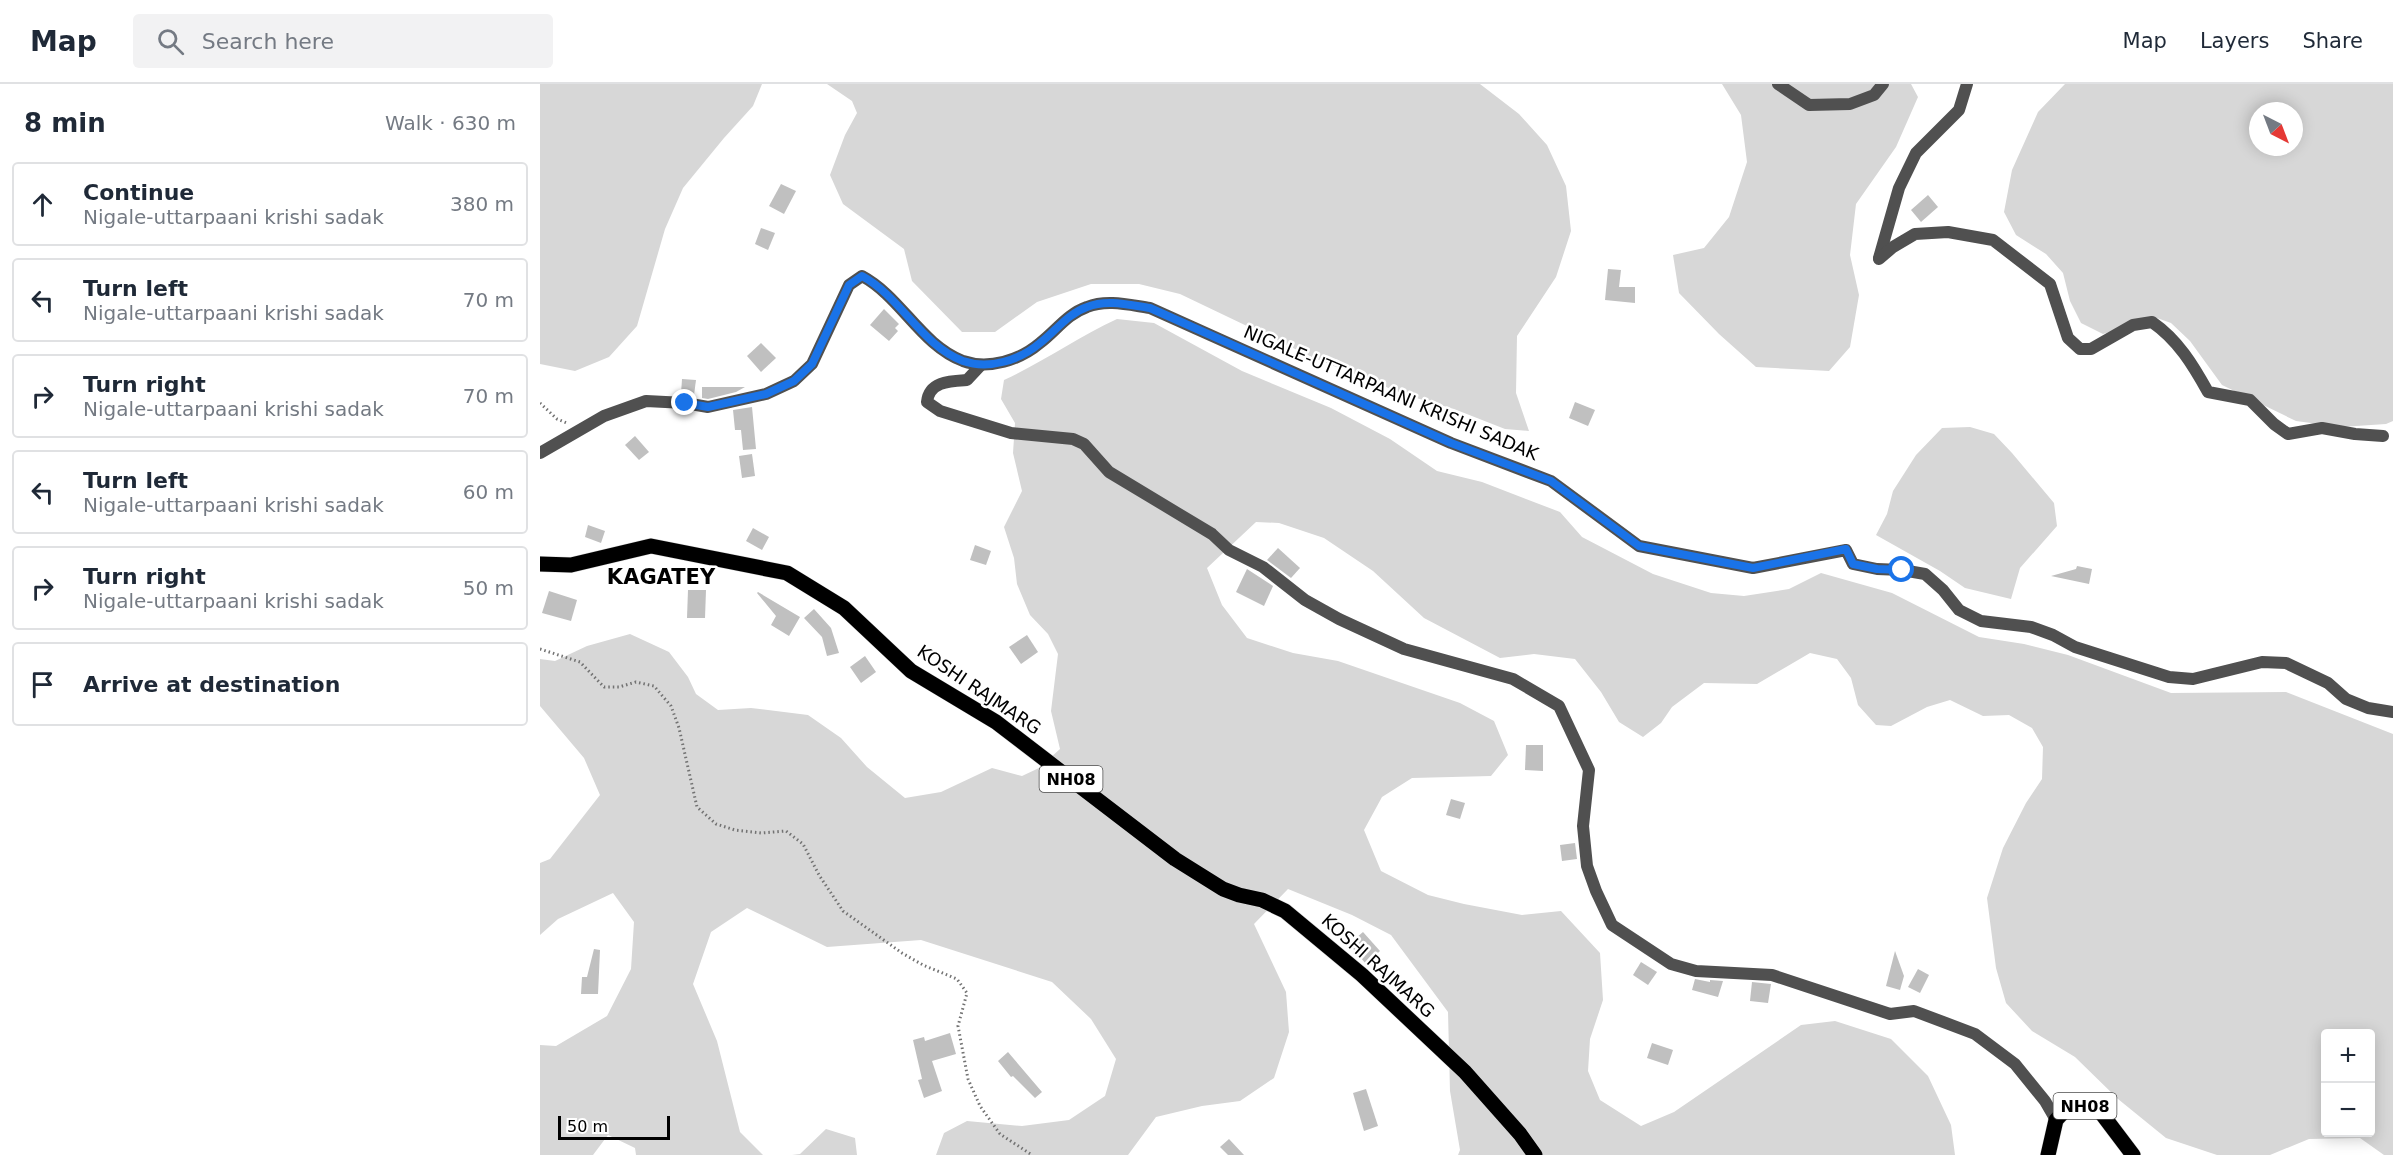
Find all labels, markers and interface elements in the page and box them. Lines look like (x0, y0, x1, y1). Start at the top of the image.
search box (133, 14, 553, 68)
text: Map (30, 25, 97, 58)
icon: search (154, 25, 187, 58)
text: Search here (202, 29, 334, 54)
text: Map (2123, 29, 2167, 53)
text: Layers (2200, 29, 2269, 53)
text: Share (2302, 29, 2363, 53)
north arrow (2249, 102, 2303, 156)
text: 8 min (24, 108, 106, 138)
text: Walk · 630 m (385, 111, 516, 135)
text: Continue (83, 180, 194, 205)
icon: ahead (26, 188, 59, 221)
text: 380 m (450, 192, 514, 216)
text: Nigale-uttarpaani krishi sadak (83, 205, 384, 229)
text: Turn left (83, 276, 188, 301)
icon: left (26, 284, 59, 317)
text: 70 m (463, 288, 514, 312)
text: Nigale-uttarpaani krishi sadak (83, 301, 384, 325)
street label: NIGALE-UTTARPAANI KRISHI SADAK (1241, 321, 1543, 465)
text: Turn right (83, 372, 206, 397)
icon: right (26, 380, 59, 413)
text: 70 m (463, 384, 514, 408)
route end (671, 389, 697, 415)
text: Nigale-uttarpaani krishi sadak (83, 397, 384, 421)
text: Turn left (83, 468, 188, 493)
icon: left (26, 476, 59, 509)
text: 60 m (463, 480, 514, 504)
text: Nigale-uttarpaani krishi sadak (83, 493, 384, 517)
route start (1888, 556, 1914, 582)
text: Turn right (83, 564, 206, 589)
district label: KAGATEY (607, 565, 716, 589)
icon: right (26, 572, 59, 605)
text: 50 m (463, 576, 514, 600)
text: Nigale-uttarpaani krishi sadak (83, 589, 384, 613)
street label: KOSHI RAJMARG (913, 640, 1045, 739)
icon: arrive (26, 668, 59, 701)
text: Arrive at destination (83, 672, 340, 697)
road number: NH08 (1040, 766, 1102, 792)
street label: KOSHI RAJMARG (1318, 909, 1439, 1022)
map controls (2321, 1029, 2375, 1137)
button: + (2321, 1029, 2375, 1083)
button: − (2321, 1083, 2375, 1137)
road number: NH08 (2054, 1093, 2116, 1119)
scale bar (558, 1113, 670, 1140)
text: 50 m (567, 1117, 608, 1136)

